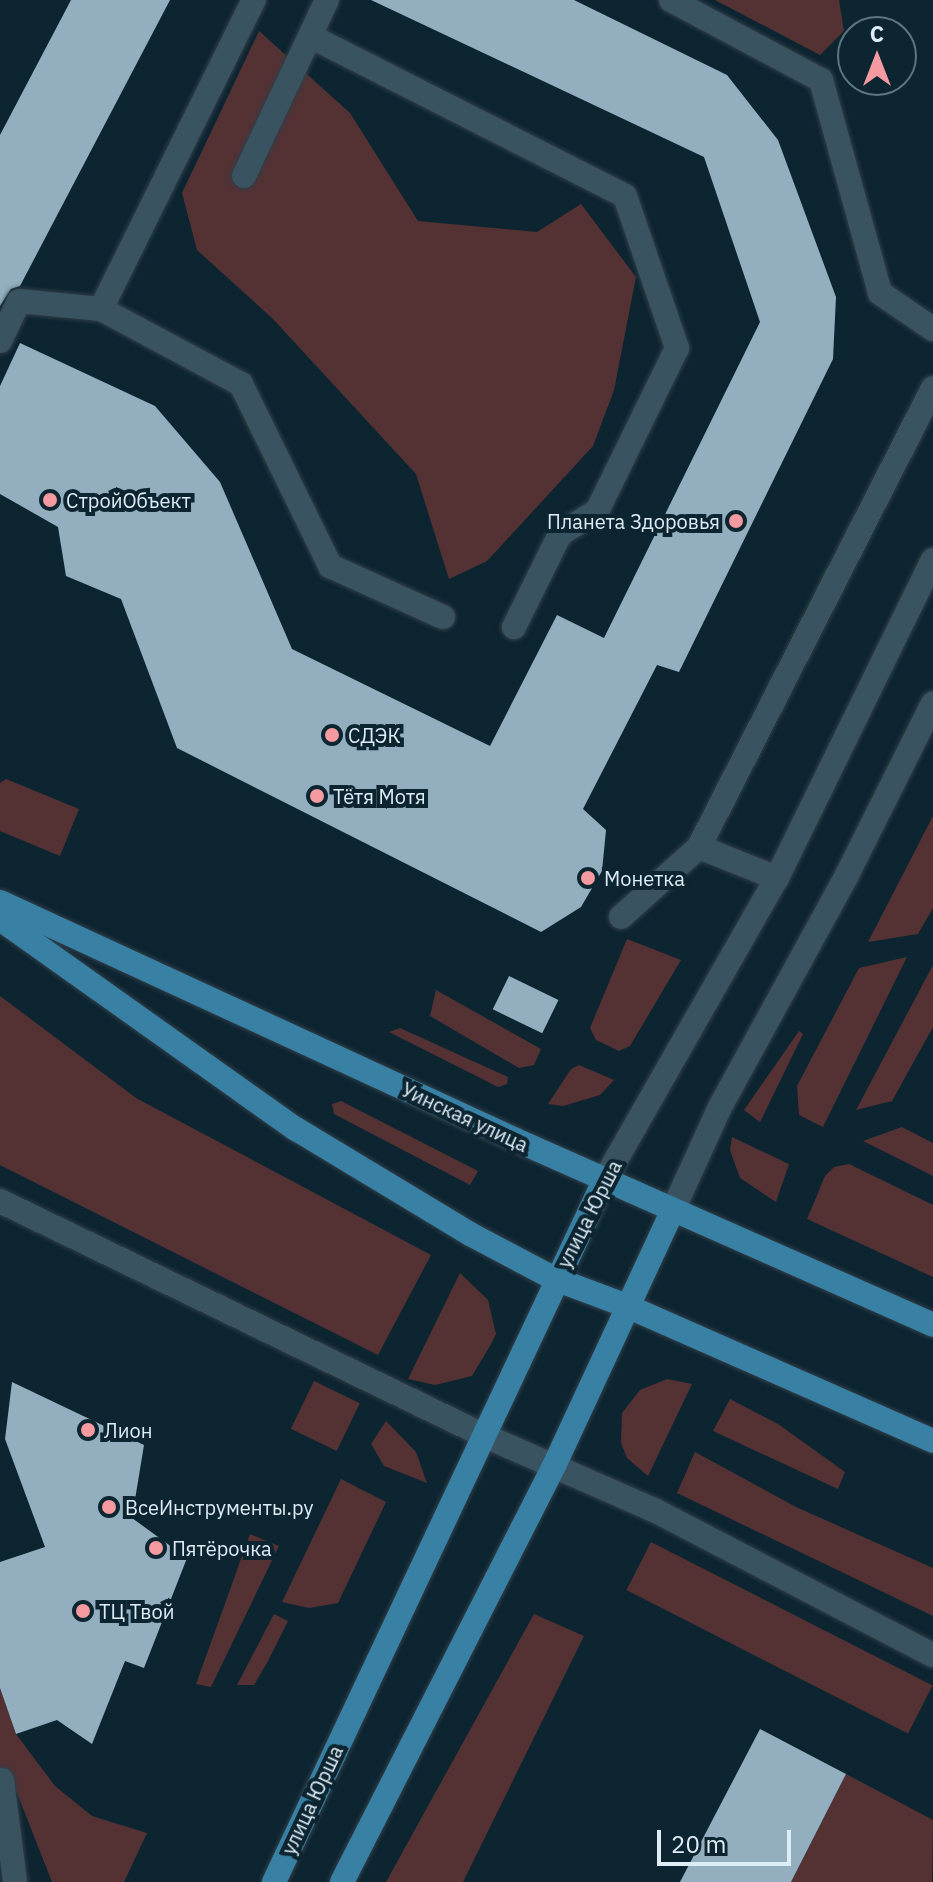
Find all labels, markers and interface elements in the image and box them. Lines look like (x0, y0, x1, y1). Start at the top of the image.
north arrow (837, 16, 917, 96)
text: С (870, 19, 884, 48)
place label: СтройОбъект (66, 488, 191, 512)
marker: СтройОбъект (41, 491, 59, 509)
place label: Планета Здоровья (547, 509, 720, 533)
marker: Планета Здоровья (727, 512, 745, 530)
place label: СДЭК (348, 723, 401, 747)
marker: СДЭК (323, 726, 341, 744)
place label: Тётя Мотя (333, 784, 426, 808)
marker: Тётя Мотя (308, 787, 326, 805)
place label: Монетка (604, 866, 685, 890)
marker: Монетка (579, 869, 597, 887)
street label: Уинская улица (398, 1077, 532, 1157)
street label: улица Юрша (552, 1156, 626, 1272)
place label: Лион (104, 1418, 152, 1442)
marker: Лион (79, 1421, 97, 1439)
place label: ВсеИнструменты.ру (125, 1495, 313, 1519)
marker: ВсеИнструменты.ру (100, 1498, 118, 1516)
place label: Пятёрочка (172, 1536, 272, 1560)
marker: Пятёрочка (147, 1539, 165, 1557)
place label: ТЦ Твой (99, 1599, 174, 1623)
marker: ТЦ Твой (74, 1602, 92, 1620)
street label: улица Юрша (276, 1742, 348, 1858)
scale bar (661, 1814, 795, 1864)
text: 20 m (671, 1828, 726, 1860)

